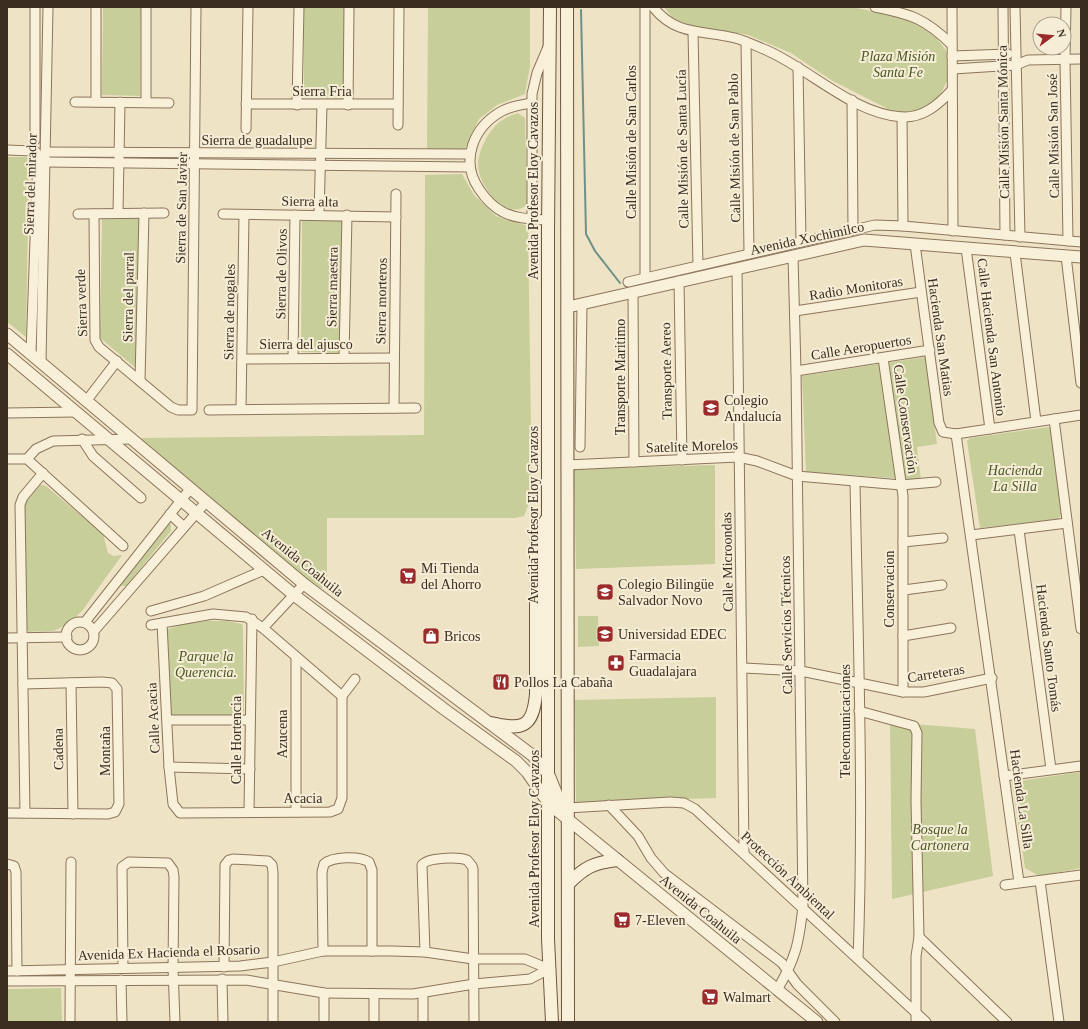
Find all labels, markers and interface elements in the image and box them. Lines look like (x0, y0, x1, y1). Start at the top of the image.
north arrow (1032, 16, 1072, 56)
text: N (1055, 28, 1068, 39)
street label: Calle Misión Santa Mónica (995, 44, 1012, 199)
park label: Plaza Misión Santa Fe (860, 49, 935, 80)
street label: Calle Misión de San Carlos (624, 65, 639, 219)
street label: Calle Misión de Santa Lucía (674, 68, 691, 229)
street label: Calle Misión de San Pablo (726, 73, 743, 223)
street label: Calle Misión San José (1045, 73, 1062, 199)
street label: Sierra Fria (292, 84, 353, 99)
street label: Avenida Profesor Eloy Cavazos (526, 102, 541, 280)
street label: Sierra del mirador (21, 133, 40, 235)
street label: Sierra de guadalupe (201, 133, 313, 148)
street label: Sierra de San Javier (173, 152, 190, 264)
street label: Sierra alta (281, 194, 339, 210)
street label: Avenida Xochimilco (749, 219, 865, 258)
street label: Sierra de Olivos (273, 228, 290, 320)
street label: Sierra maestra (324, 246, 341, 327)
street label: Sierra del parral (120, 252, 137, 342)
street label: Calle Hacienda San Antonio (974, 257, 1009, 417)
street label: Sierra morteros (373, 258, 390, 344)
street label: Sierra de nogales (221, 264, 238, 360)
street label: Sierra verde (73, 269, 90, 337)
street label: Radio Monitoras (808, 274, 904, 303)
street label: Hacienda San Matias (925, 277, 956, 397)
street label: Transporte Maritimo (613, 319, 628, 435)
street label: Transporte Aereo (658, 322, 675, 420)
street label: Calle Aeropuertos (810, 332, 912, 363)
street label: Sierra del ajusco (259, 337, 353, 352)
street label: Calle Conservación (890, 364, 921, 475)
place label: Colegio Andalucía (724, 393, 782, 424)
school or university icon: Colegio Andalucía (701, 398, 721, 418)
street label: Avenida Profesor Eloy Cavazos (526, 426, 541, 604)
street label: Satelite Morelos (646, 437, 738, 456)
park label: Hacienda La Silla (987, 463, 1042, 494)
street label: Calle Microondas (719, 512, 736, 612)
street label: Avenida Coahuila (259, 525, 347, 600)
street label: Conservacion (882, 551, 897, 627)
street label: Calle Servicios Técnicos (778, 555, 795, 695)
place label: Mi Tienda del Ahorro (421, 561, 481, 592)
supermarket icon: Mi Tienda del Ahorro (398, 566, 418, 586)
place label: Colegio Bilingüe Salvador Novo (618, 577, 714, 608)
school or university icon: Colegio Bilingüe Salvador Novo (595, 582, 615, 602)
street label: Hacienda Santo Tomás (1033, 583, 1064, 713)
school or university icon: Universidad EDEC (595, 624, 615, 644)
shop icon: Bricos (421, 626, 441, 646)
place label: Universidad EDEC (618, 627, 726, 642)
place label: Bricos (444, 629, 481, 644)
place label: Farmacia Guadalajara (629, 648, 697, 679)
park label: Parque la Querencia. (175, 649, 237, 680)
pharmacy icon: Farmacia Guadalajara (606, 653, 626, 673)
street label: Carreteras (906, 662, 966, 685)
street label: Telecomunicaciones (838, 664, 853, 778)
restaurant icon: Pollos La Cabaña (491, 672, 511, 692)
place label: Pollos La Cabaña (514, 675, 614, 690)
street label: Calle Acacia (144, 681, 163, 754)
street label: Calle Hortencia (229, 695, 244, 784)
street label: Azucena (275, 709, 290, 758)
street label: Montaña (98, 725, 113, 776)
street label: Cadena (51, 727, 66, 770)
street label: Hacienda La Silla (1007, 748, 1036, 851)
street label: Avenida Profesor Eloy Cavazos (527, 750, 542, 928)
street label: Acacia (284, 791, 323, 806)
park label: Bosque la Cartonera (911, 822, 969, 853)
street label: Protección Ambiental (738, 828, 837, 922)
street label: Avenida Coahuila (657, 872, 745, 947)
supermarket icon: 7-Eleven (612, 910, 632, 930)
place label: 7-Eleven (635, 913, 686, 928)
street label: Avenida Ex Hacienda el Rosario (78, 942, 260, 963)
supermarket icon: Walmart (700, 987, 720, 1007)
place label: Walmart (723, 990, 771, 1005)

